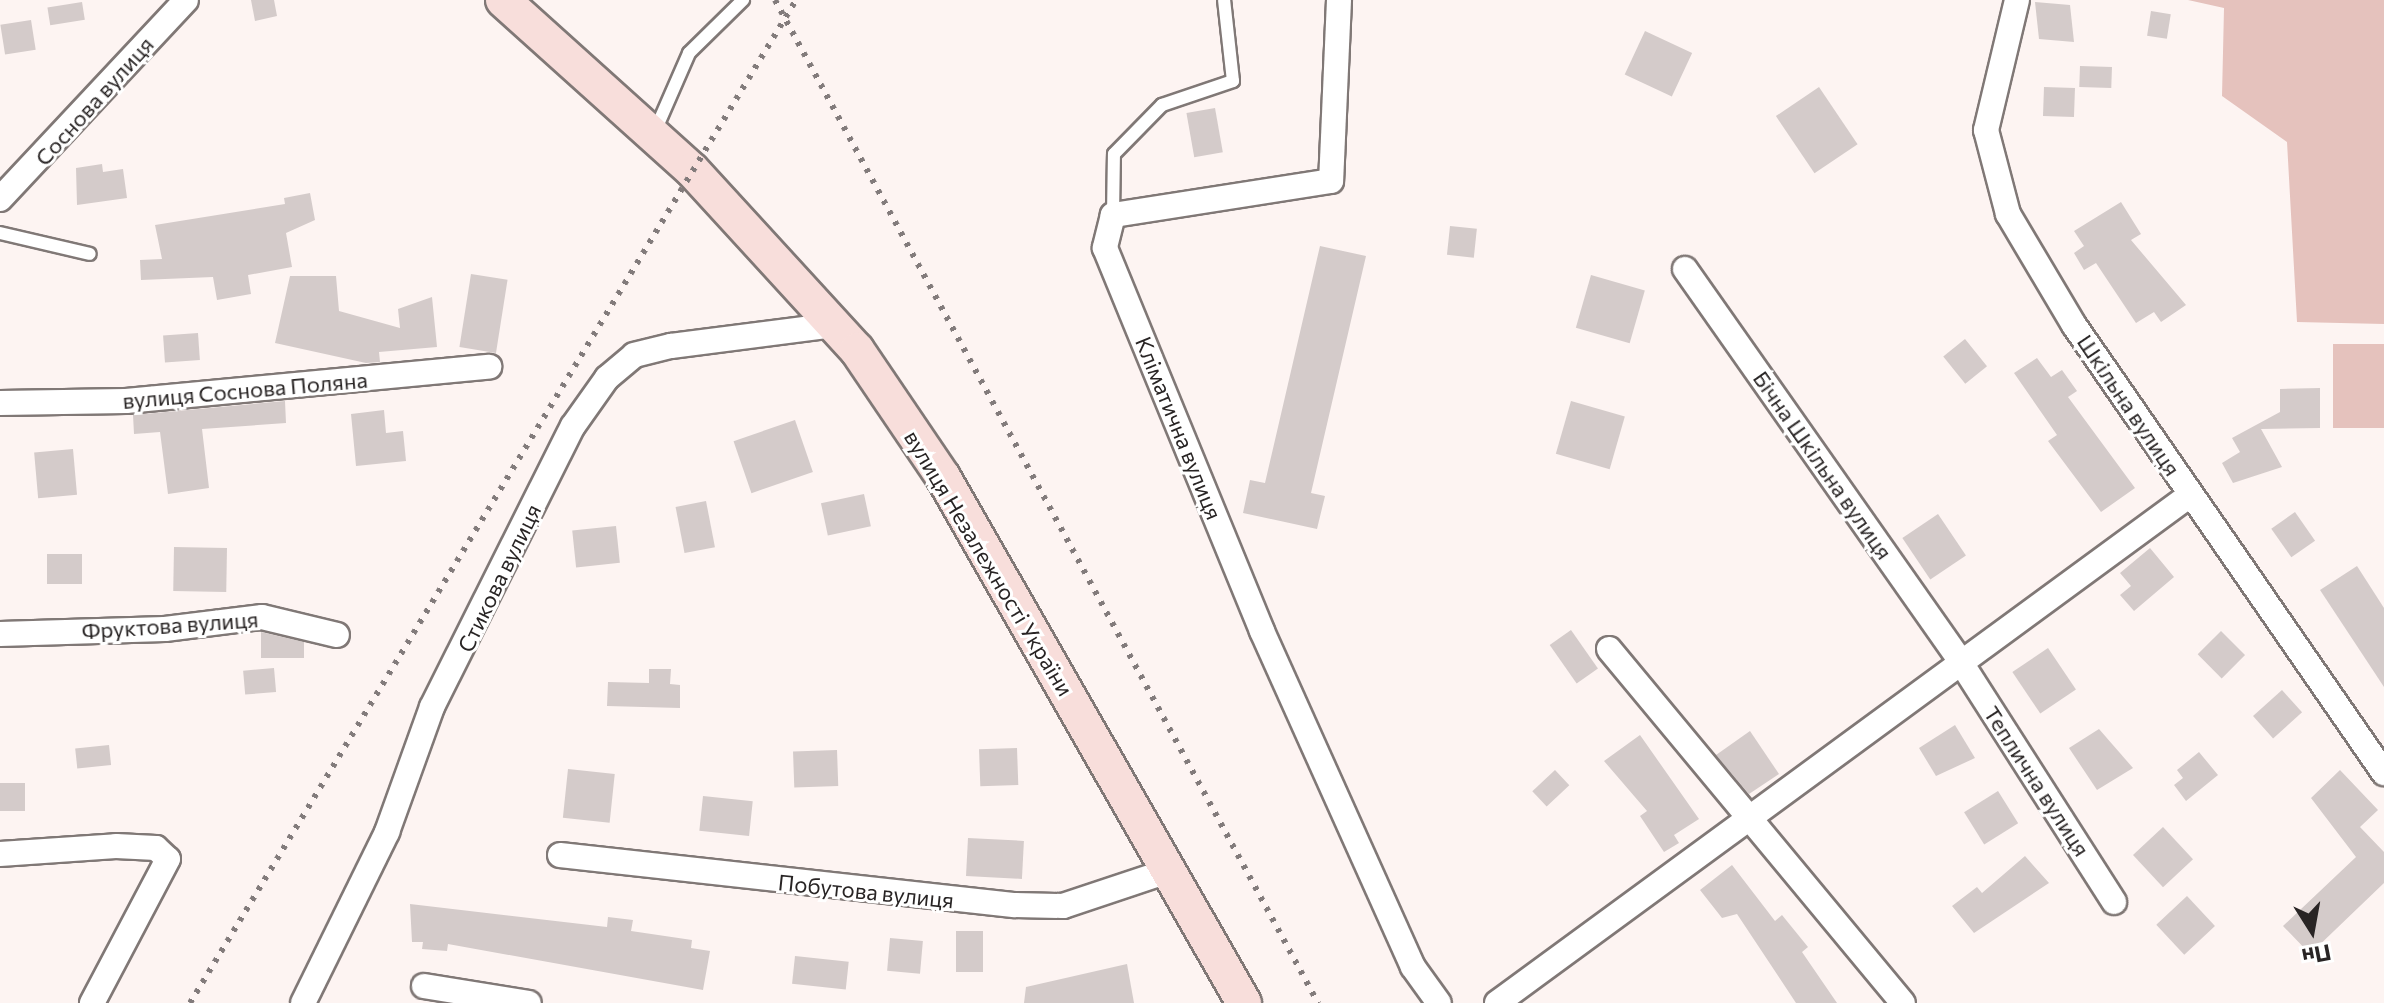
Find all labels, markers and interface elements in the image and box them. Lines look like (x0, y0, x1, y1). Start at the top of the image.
street label: Соснова вулиця (29, 31, 159, 171)
street label: Шкільна вулиця (2072, 329, 2186, 481)
street label: Кліматична вулиця (1130, 333, 1228, 523)
street label: вулиця Соснова Поляна (121, 366, 369, 414)
street label: Бічна Шкільна вулиця (1748, 366, 1898, 564)
street label: вулиця Незалежності України (899, 425, 1079, 701)
street label: Стикова вулиця (452, 500, 546, 656)
street label: Фруктова вулиця (81, 606, 259, 644)
street label: Теплична вулиця (1979, 701, 2095, 861)
street label: Побутова вулиця (777, 869, 955, 913)
north arrow (2272, 891, 2352, 971)
text: Пн (2300, 939, 2334, 971)

